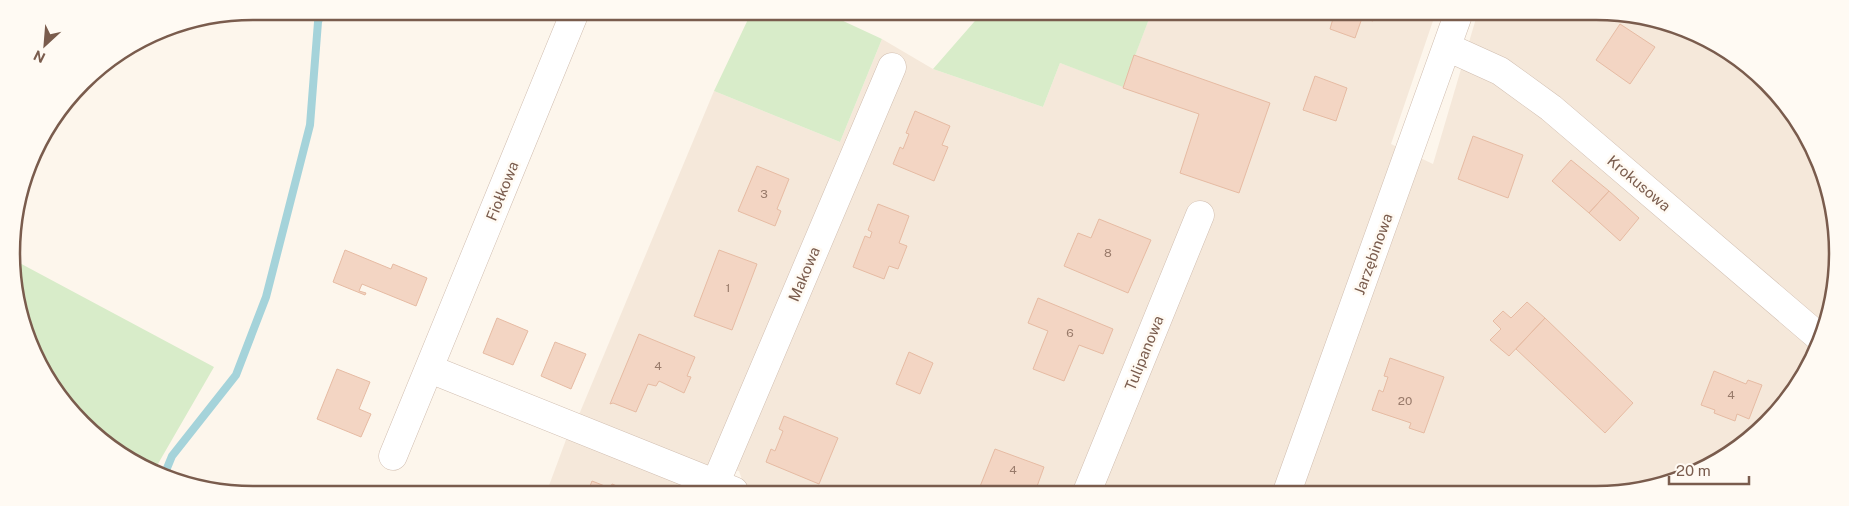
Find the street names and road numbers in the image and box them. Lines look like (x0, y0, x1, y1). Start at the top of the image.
street label: Krokusowa (1604, 152, 1674, 214)
street label: Fiołkowa (482, 159, 522, 223)
street label: Jarzębinowa (1350, 211, 1396, 297)
street label: Makowa (785, 244, 823, 304)
street label: Tulipanowa (1121, 313, 1167, 393)

